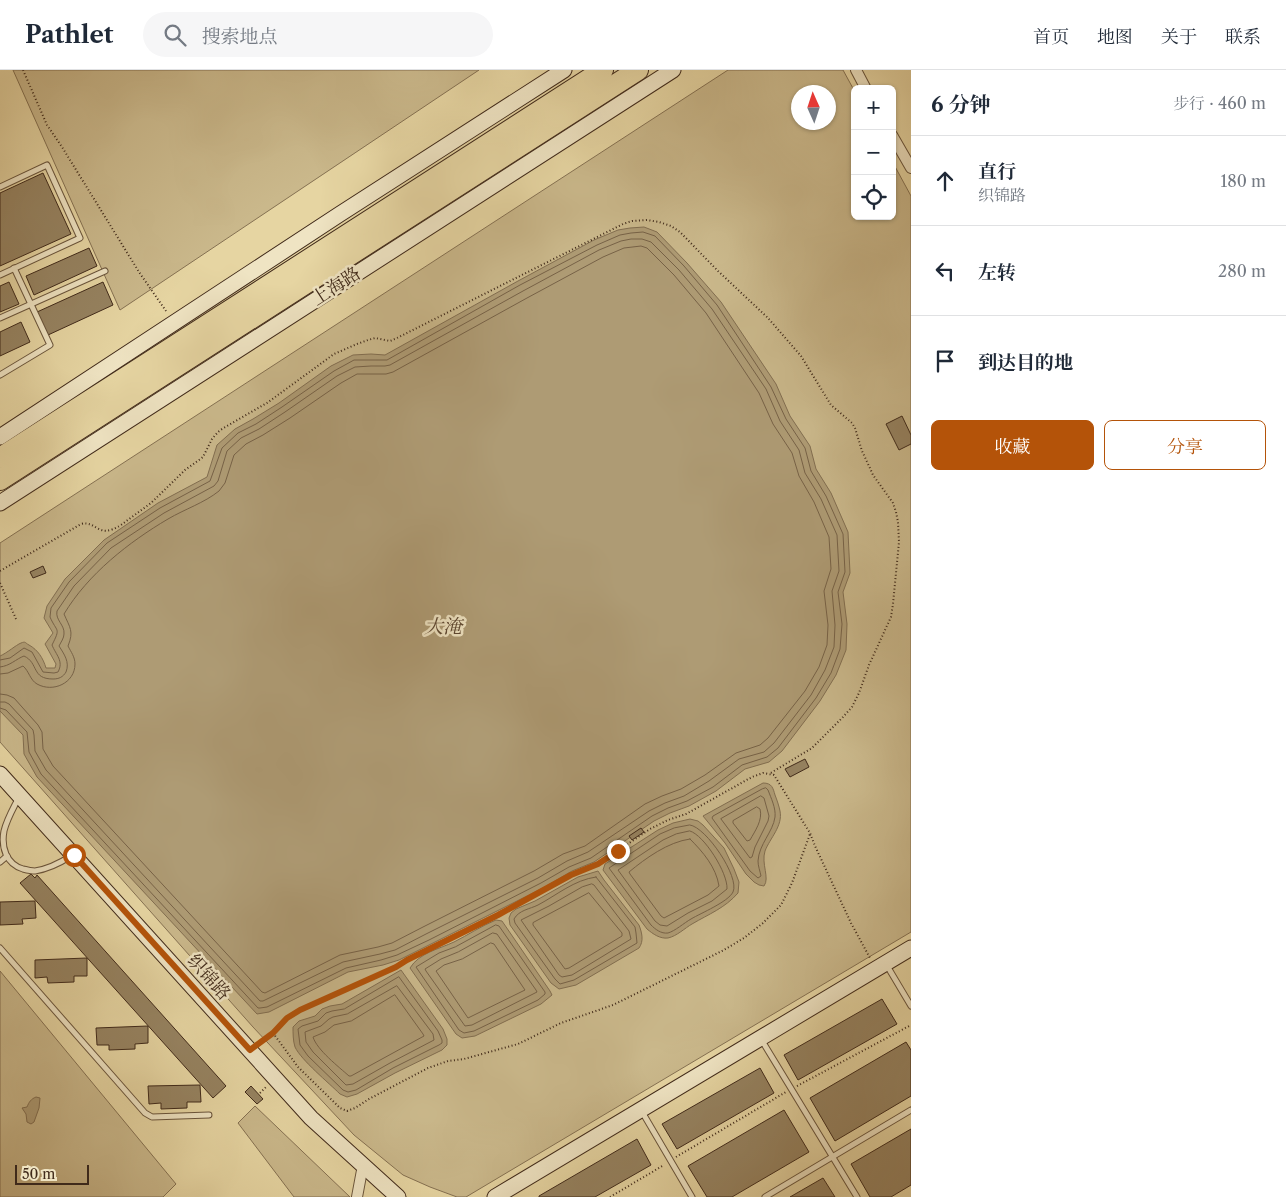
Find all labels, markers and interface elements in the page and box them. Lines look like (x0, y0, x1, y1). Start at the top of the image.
search box (143, 12, 493, 57)
text: Pathlet (25, 20, 113, 49)
icon: search (161, 21, 189, 49)
text: 搜索地点 (201, 25, 277, 48)
text: 首页 (1033, 26, 1069, 48)
text: 地图 (1097, 26, 1133, 48)
text: 关于 (1161, 26, 1197, 48)
text: 联系 (1225, 26, 1261, 48)
north arrow (791, 85, 836, 130)
map controls (851, 85, 896, 220)
button: + (851, 85, 896, 130)
text: 6 分钟 (931, 92, 991, 117)
text: 步行 · 460 m (1173, 93, 1266, 113)
button: − (851, 130, 896, 175)
text: 直行 (978, 160, 1016, 183)
icon: ahead (931, 167, 959, 195)
text: 180 m (1220, 171, 1266, 191)
button: locate (851, 175, 896, 220)
text: 织锦路 (978, 185, 1026, 205)
icon: left (931, 257, 959, 285)
text: 左转 (978, 261, 1016, 284)
text: 280 m (1218, 261, 1266, 281)
street label: 上海路 (307, 262, 365, 310)
icon: arrive (931, 347, 959, 375)
text: 到达目的地 (978, 351, 1073, 374)
button: 收藏 (931, 420, 1094, 470)
button: 分享 (1104, 420, 1266, 470)
water label: 大淹 (424, 615, 465, 638)
route end (607, 840, 630, 863)
route start (63, 844, 86, 867)
street label: 织锦路 (183, 950, 235, 1004)
scale bar (15, 1162, 89, 1185)
text: 50 m (22, 1165, 55, 1183)

